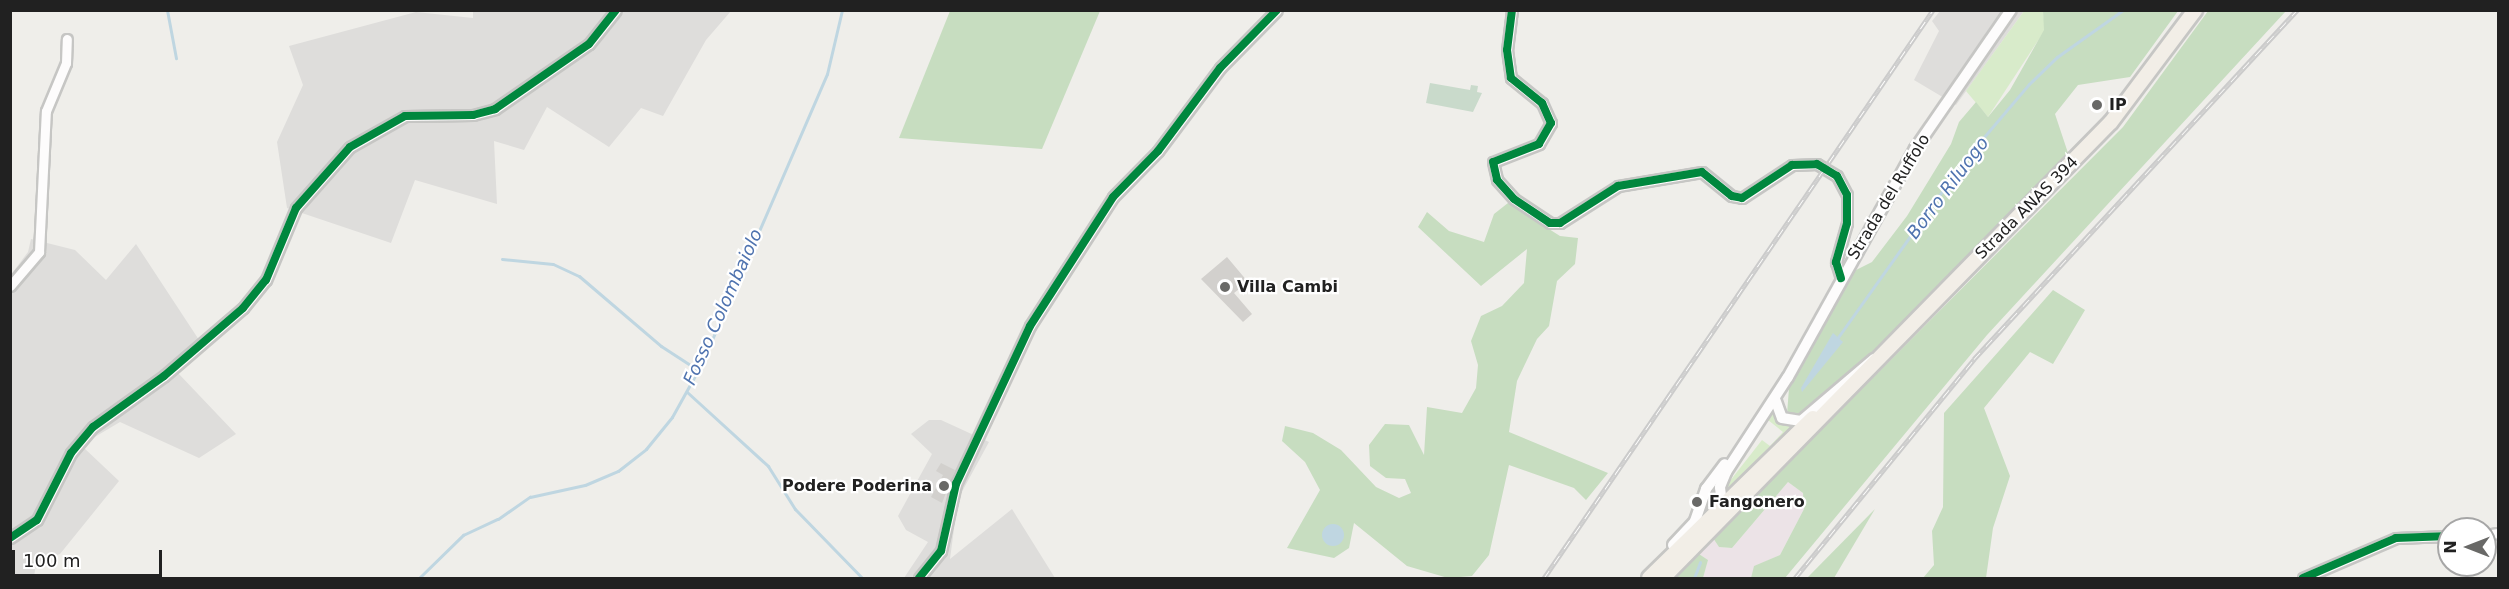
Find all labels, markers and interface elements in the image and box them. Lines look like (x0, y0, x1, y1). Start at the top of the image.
place label: IP (2109, 95, 2127, 115)
marker: IP (2090, 98, 2104, 112)
street label: Strada del Ruffolo (1844, 131, 1934, 263)
water label: Borro Riluogo (1903, 133, 1993, 243)
street label: Strada ANAS 394 (1972, 153, 2082, 263)
water label: Fosso Colombaiolo (679, 226, 767, 388)
place label: Villa Cambi (1237, 277, 1338, 297)
marker: Villa Cambi (1218, 280, 1232, 294)
place label: Podere Poderina (782, 476, 932, 496)
marker: Podere Poderina (937, 479, 951, 493)
place label: Fangonero (1709, 492, 1805, 512)
marker: Fangonero (1690, 495, 1704, 509)
north arrow (2437, 517, 2497, 577)
scale bar (15, 538, 165, 576)
text: N (2441, 540, 2460, 554)
text: 100 m (23, 550, 81, 571)

